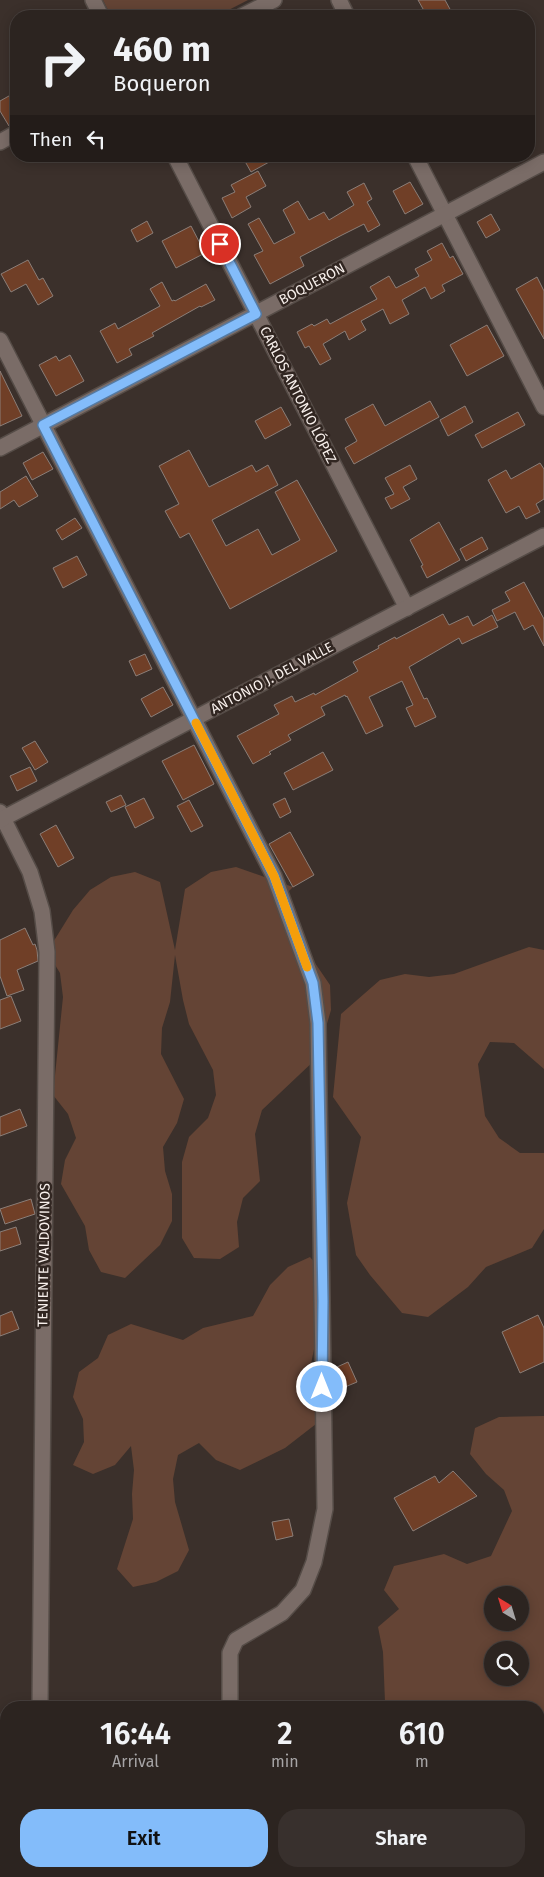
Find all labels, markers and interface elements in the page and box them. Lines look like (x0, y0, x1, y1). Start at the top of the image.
text: 460 m (113, 28, 211, 70)
icon: right (30, 30, 95, 95)
text: Boqueron (113, 70, 211, 97)
icon: left (82, 125, 110, 153)
text: Then (30, 128, 72, 151)
pin (199, 223, 241, 265)
icon: arrive (206, 230, 234, 258)
street label: BOQUERON (276, 260, 348, 308)
street label: CARLOS ANTONIO LÓPEZ (256, 323, 341, 466)
street label: ANTONIO J. DEL VALLE (208, 638, 336, 718)
street label: TENIENTE VALDOVINOS (34, 1183, 54, 1327)
position arrow (295, 1360, 347, 1412)
north arrow (484, 1586, 529, 1631)
map controls (484, 1586, 529, 1686)
button: search (484, 1641, 529, 1686)
text: 16:44 (100, 1716, 171, 1752)
text: 2 (277, 1716, 293, 1752)
text: 610 (399, 1716, 445, 1752)
text: Arrival (112, 1752, 159, 1771)
text: min (271, 1752, 299, 1771)
text: m (415, 1752, 429, 1771)
button: Exit (20, 1809, 268, 1867)
button: Share (278, 1809, 525, 1867)

